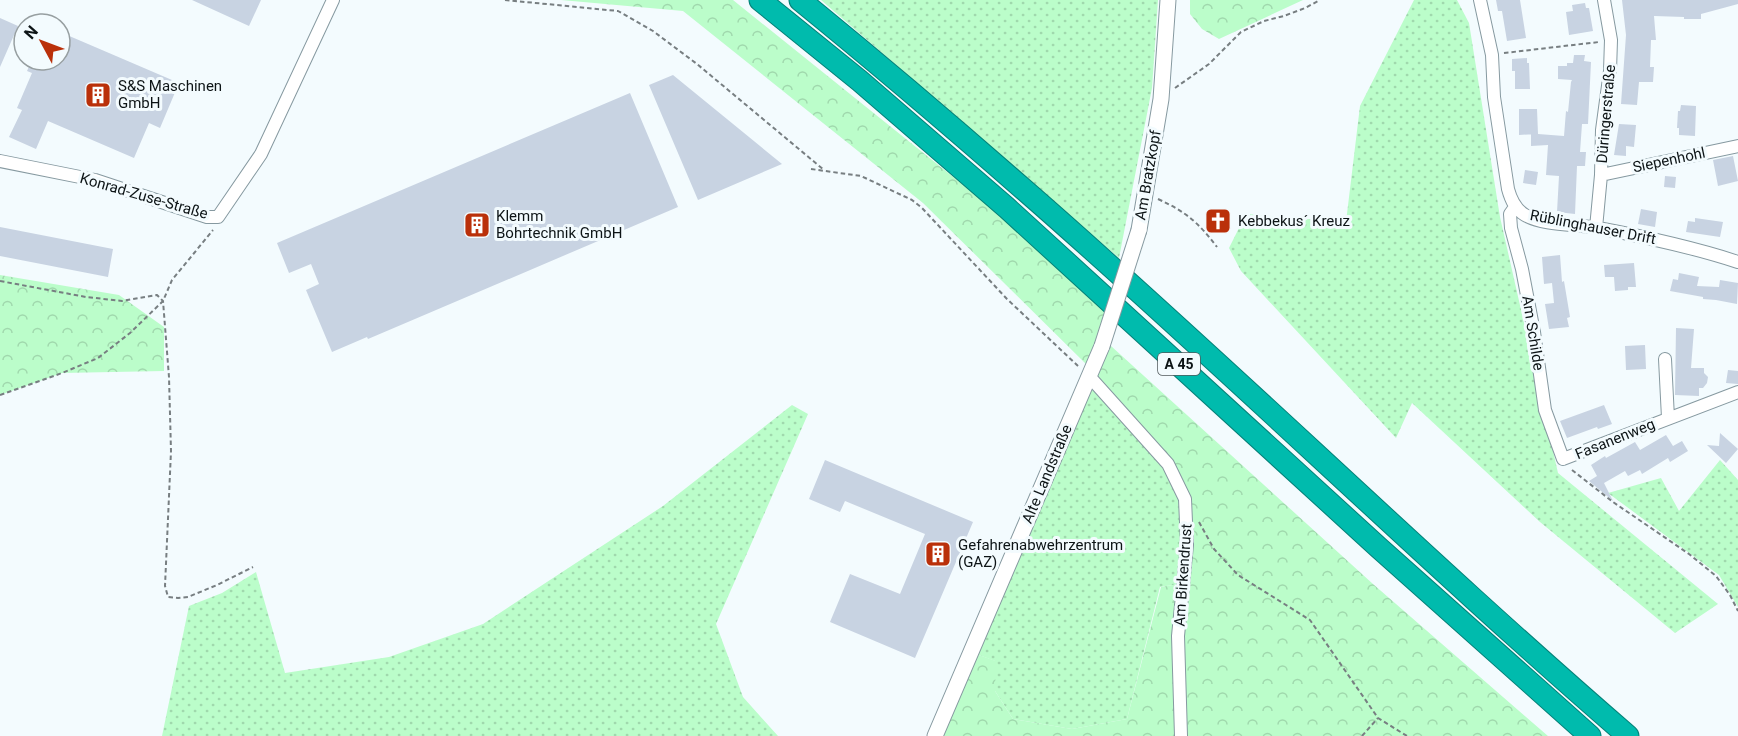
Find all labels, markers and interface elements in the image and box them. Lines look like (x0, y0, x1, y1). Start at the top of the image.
north arrow (12, 12, 72, 72)
text: N (20, 22, 42, 43)
street label: Düringerstraße (1593, 64, 1619, 164)
place label: S&S Maschinen GmbH (118, 77, 222, 112)
building icon: S&S Maschinen GmbH (83, 80, 113, 110)
street label: Am Bratzkopf (1131, 128, 1165, 221)
street label: Siepenhohl (1631, 144, 1707, 176)
street label: Konrad-Zuse-Straße (78, 169, 210, 223)
church icon: Kebbekus´ Kreuz (1203, 206, 1233, 236)
street label: Rüblinghauser Drift (1529, 206, 1658, 248)
place label: Klemm Bohrtechnik GmbH (496, 207, 622, 242)
building icon: Klemm Bohrtechnik GmbH (462, 210, 492, 240)
place label: Kebbekus´ Kreuz (1238, 212, 1350, 230)
street label: Am Schilde (1518, 294, 1548, 372)
road number: A 45 (1158, 353, 1200, 375)
street label: Fasanenweg (1573, 415, 1657, 463)
street label: Alte Landstraße (1018, 422, 1076, 526)
street label: Am Birkendrust (1170, 523, 1196, 627)
place label: Gefahrenabwehrzentrum (GAZ) (958, 536, 1123, 571)
building icon: Gefahrenabwehrzentrum (GAZ) (923, 539, 953, 569)

